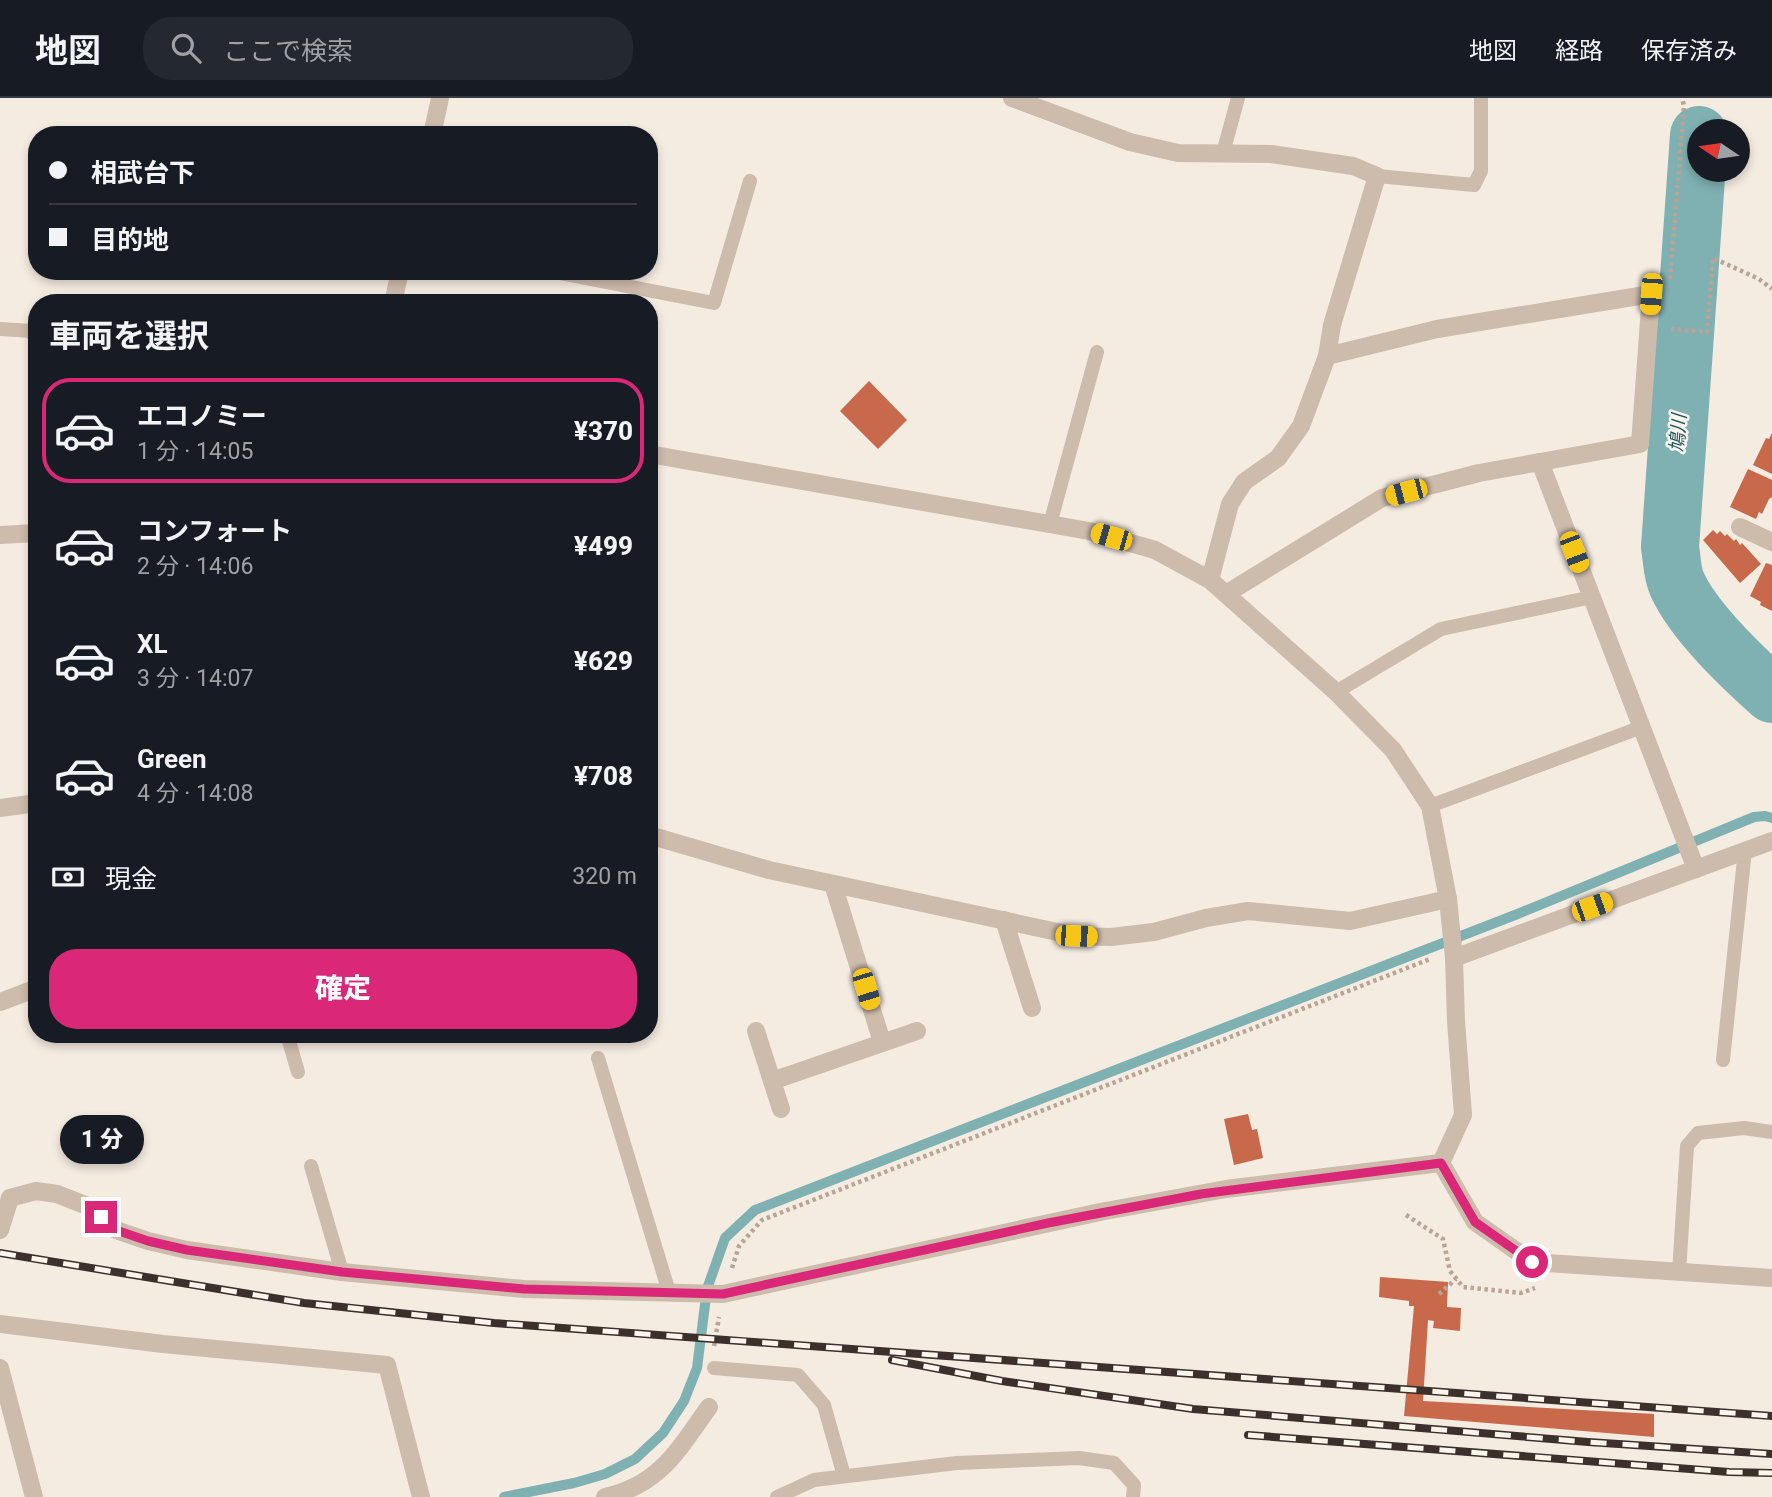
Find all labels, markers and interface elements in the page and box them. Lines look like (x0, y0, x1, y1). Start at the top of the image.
search box (143, 17, 633, 80)
icon: search (167, 29, 205, 67)
text: 地図 (35, 31, 101, 70)
text: ここで検索 (223, 36, 353, 66)
text: 地図 (1469, 37, 1517, 65)
text: 経路 (1555, 37, 1603, 65)
text: 保存済み (1641, 37, 1737, 65)
north arrow (1687, 119, 1750, 182)
map controls (1687, 119, 1750, 182)
text: 相武台下 (91, 158, 195, 188)
text: 目的地 (91, 225, 169, 255)
car (1640, 272, 1663, 316)
text: 車両を選択 (49, 317, 209, 355)
icon: car (53, 399, 116, 462)
text: エコノミー (137, 401, 267, 431)
water label: 鳩川 (1665, 411, 1691, 453)
text: ¥370 (574, 416, 633, 446)
text: 1 分 · 14:05 (137, 438, 253, 465)
car (1383, 476, 1430, 508)
icon: car (53, 514, 116, 577)
text: コンフォート (137, 516, 292, 546)
car (1088, 521, 1135, 553)
car (1557, 529, 1592, 575)
text: ¥499 (574, 531, 633, 561)
text: 2 分 · 14:06 (137, 553, 253, 580)
icon: car (53, 629, 116, 692)
text: XL (137, 629, 168, 659)
text: ¥629 (574, 646, 633, 676)
text: 3 分 · 14:07 (137, 665, 253, 692)
icon: car (53, 744, 116, 807)
text: Green (137, 744, 207, 774)
text: ¥708 (574, 761, 633, 791)
text: 4 分 · 14:08 (137, 780, 253, 807)
icon: cash (49, 858, 87, 896)
text: 320 m (572, 863, 637, 890)
text: 現金 (105, 864, 157, 894)
car (1569, 890, 1616, 924)
car (1055, 925, 1098, 947)
button: 確定 (49, 949, 637, 1029)
car (850, 966, 883, 1012)
callout: 1 分 (59, 1116, 143, 1164)
text: 1 分 (81, 1126, 123, 1153)
route end (85, 1201, 117, 1233)
route start (1516, 1246, 1548, 1278)

